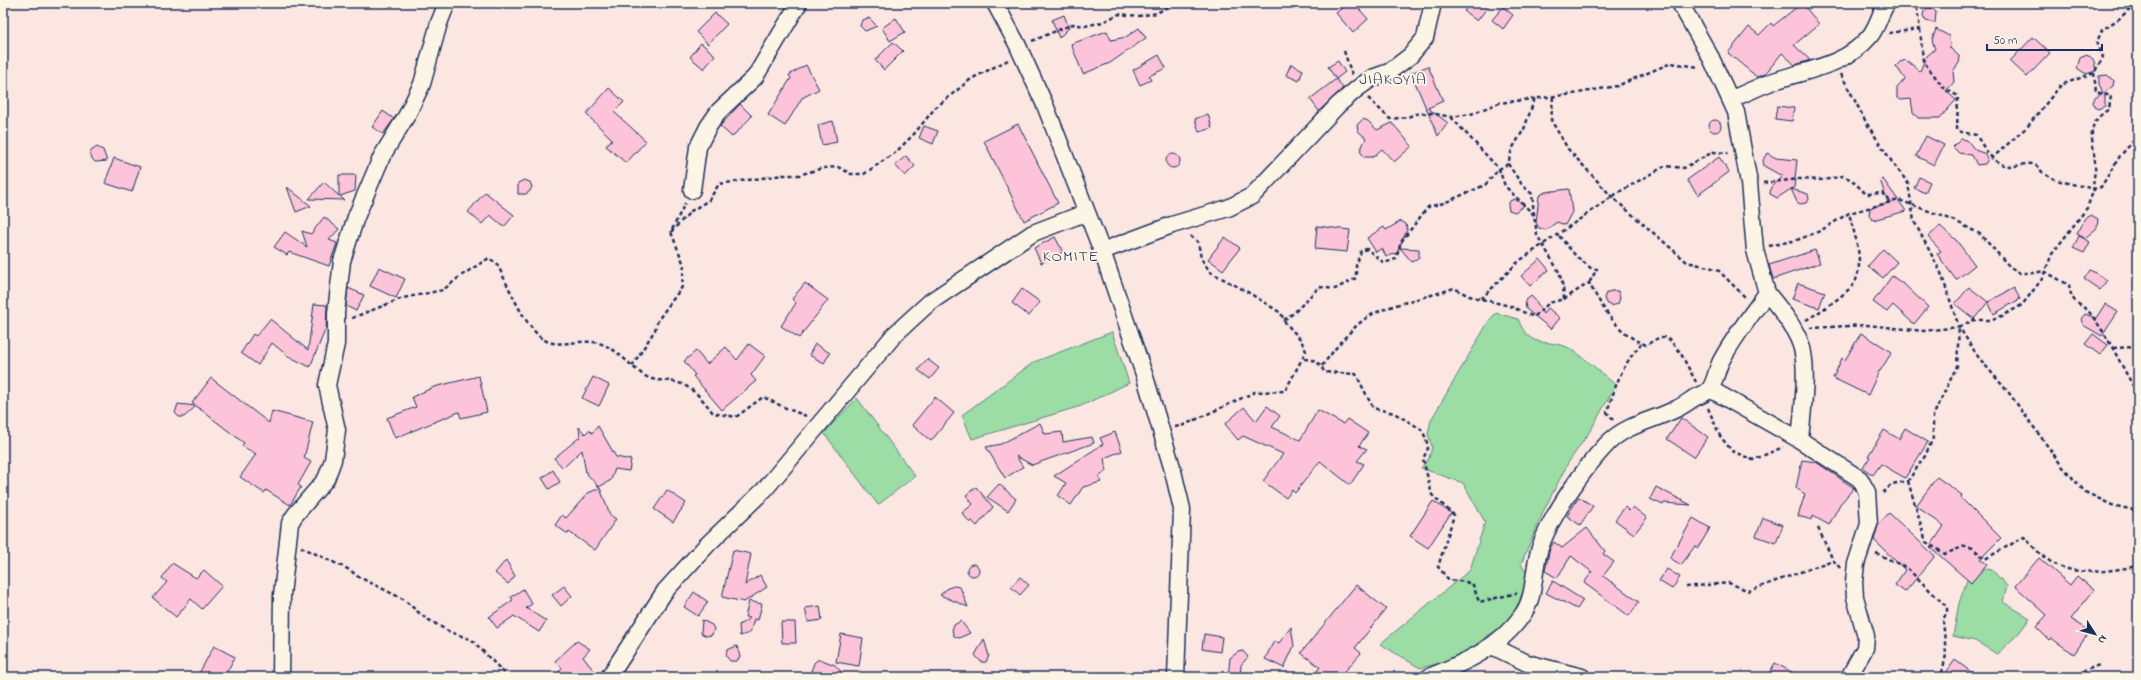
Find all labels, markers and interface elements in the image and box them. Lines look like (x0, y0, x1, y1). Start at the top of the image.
scale bar (1987, 26, 2102, 52)
text: 50 m (1993, 32, 2017, 50)
district label: JIAKOYIA (1359, 68, 1427, 92)
district label: KOMITE (1043, 245, 1099, 269)
north arrow (2075, 614, 2115, 654)
text: N (2094, 632, 2111, 647)

